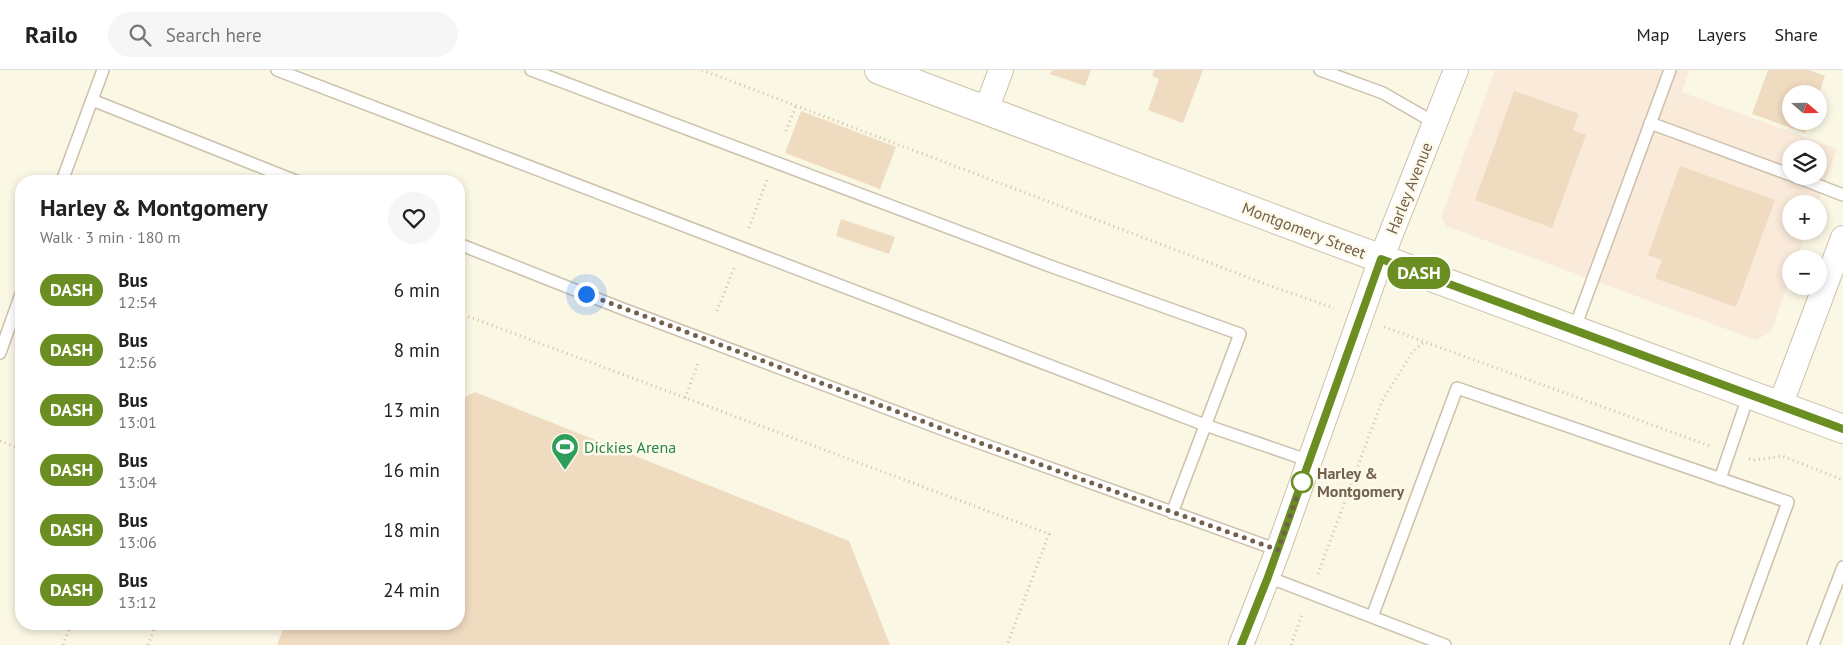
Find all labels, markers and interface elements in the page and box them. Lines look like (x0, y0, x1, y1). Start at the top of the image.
search box (108, 12, 458, 57)
text: Railo (25, 19, 78, 50)
icon: search (126, 21, 154, 49)
text: Search here (166, 23, 262, 47)
text: Map (1637, 23, 1669, 46)
text: Layers (1697, 23, 1746, 46)
text: Share (1774, 23, 1818, 46)
north arrow (1782, 85, 1828, 130)
map controls (1782, 85, 1827, 295)
street label: Harley Avenue (1382, 139, 1436, 237)
button: layers (1782, 140, 1827, 185)
text: Harley & Montgomery (40, 192, 268, 223)
button: heart (388, 192, 440, 244)
button: + (1782, 195, 1827, 240)
street label: Montgomery Street (1239, 197, 1369, 263)
text: Walk · 3 min · 180 m (40, 227, 180, 247)
button: − (1782, 250, 1827, 295)
line badge: DASH (1384, 257, 1454, 289)
text: DASH (1397, 261, 1441, 284)
text: Bus (118, 268, 148, 292)
text: DASH (50, 278, 93, 301)
text: 6 min (394, 278, 440, 302)
your location (574, 282, 599, 307)
text: 12:54 (118, 292, 157, 312)
text: Bus (118, 328, 148, 352)
text: DASH (50, 338, 93, 361)
text: 8 min (394, 338, 440, 362)
text: 12:56 (118, 352, 157, 372)
text: Bus (118, 388, 148, 412)
text: DASH (50, 398, 93, 421)
text: 13 min (383, 398, 440, 422)
text: 13:01 (118, 412, 157, 432)
sports icon: Dickies Arena (550, 432, 580, 471)
place label: Dickies Arena (584, 437, 676, 457)
text: Bus (118, 448, 148, 472)
text: DASH (50, 458, 93, 481)
text: 16 min (383, 458, 440, 482)
place label: Harley & Montgomery (1317, 463, 1404, 501)
marker: Harley & Montgomery (1291, 471, 1313, 493)
text: 13:04 (118, 472, 157, 492)
text: Bus (118, 508, 148, 532)
text: DASH (50, 518, 93, 541)
text: 18 min (383, 518, 440, 542)
text: 13:06 (118, 532, 157, 552)
text: Bus (118, 568, 148, 592)
text: DASH (50, 578, 93, 601)
text: 24 min (383, 578, 440, 602)
text: 13:12 (118, 592, 157, 612)

